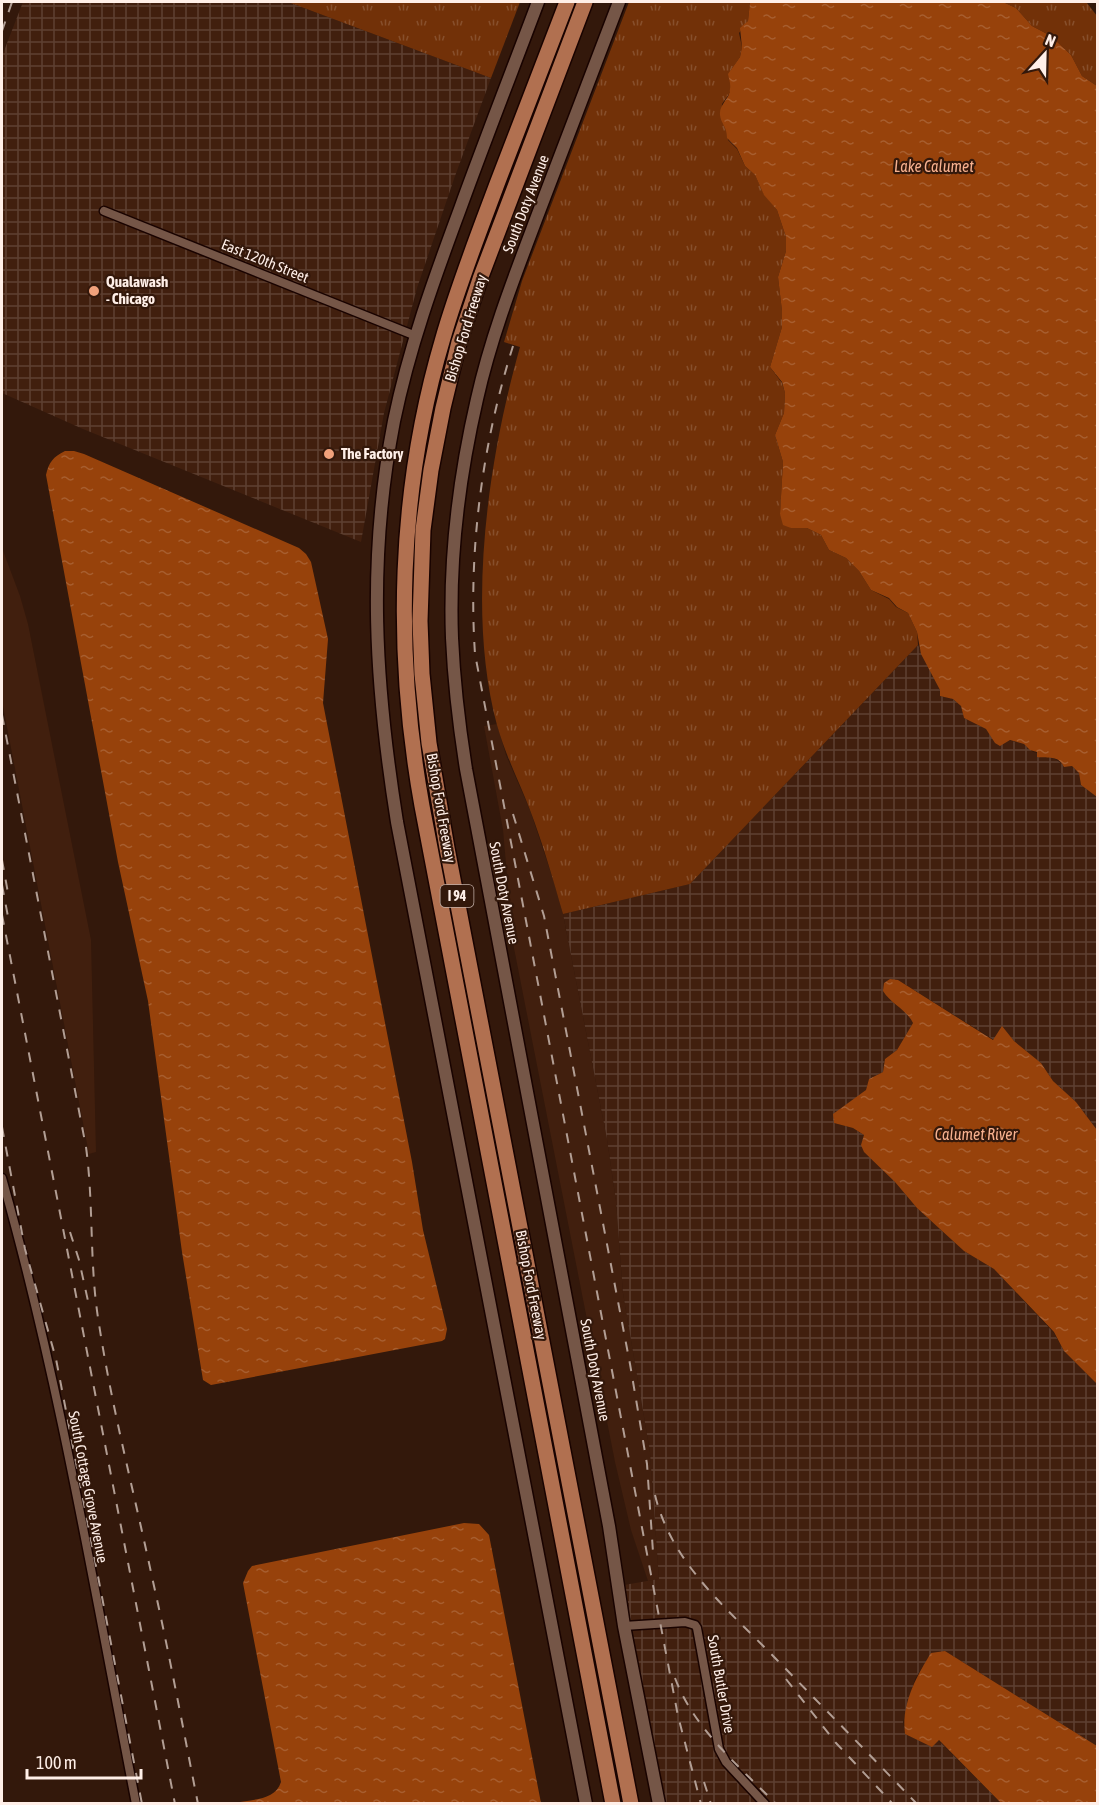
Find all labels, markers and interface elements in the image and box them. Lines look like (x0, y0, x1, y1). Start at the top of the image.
north arrow (1015, 24, 1075, 84)
text: N (1043, 30, 1058, 50)
street label: South Doty Avenue (499, 152, 552, 255)
water label: Lake Calumet (894, 157, 974, 175)
street label: East 120th Street (219, 235, 311, 286)
street label: Bishop Ford Freeway (441, 272, 490, 384)
place label: Qualawash - Chicago (106, 273, 168, 307)
marker: Qualawash - Chicago (87, 284, 101, 298)
place label: The Factory (341, 445, 404, 462)
marker: The Factory (322, 447, 336, 461)
street label: Bishop Ford Freeway (423, 752, 460, 864)
street label: South Doty Avenue (486, 840, 523, 946)
road number: I 94 (440, 885, 474, 907)
water label: Calumet River (935, 1125, 1018, 1143)
street label: Bishop Ford Freeway (513, 1229, 550, 1341)
street label: South Doty Avenue (577, 1317, 614, 1423)
street label: South Cottage Grove Avenue (65, 1410, 112, 1564)
street label: South Butler Drive (705, 1634, 739, 1734)
scale bar (27, 1742, 141, 1780)
text: 100 m (36, 1752, 77, 1773)

